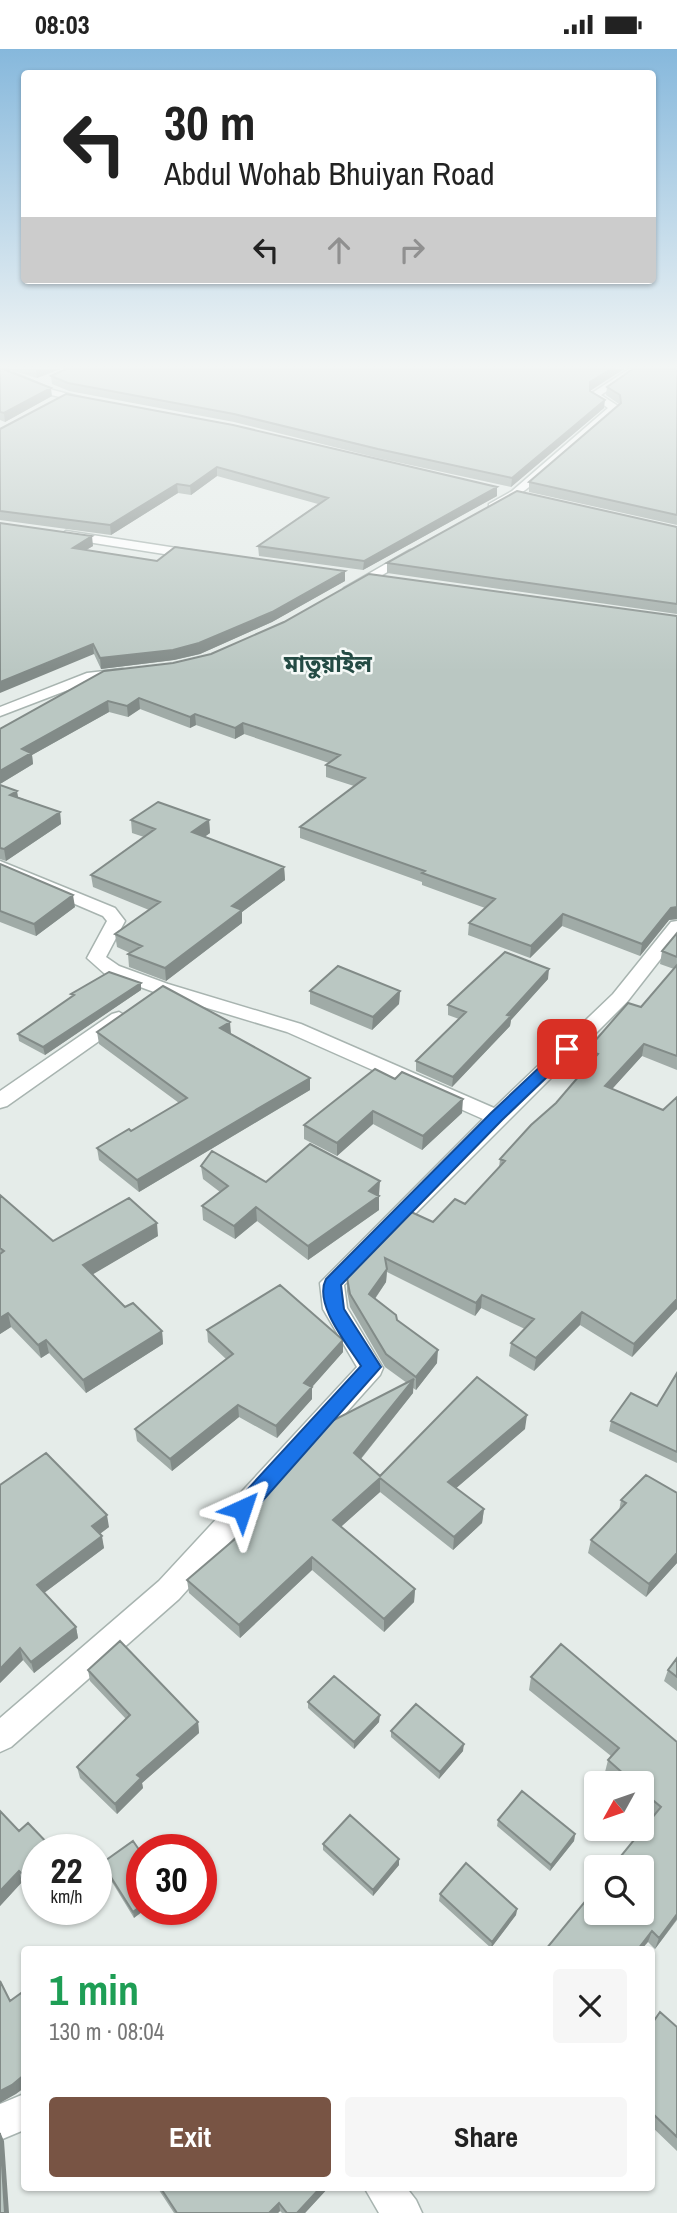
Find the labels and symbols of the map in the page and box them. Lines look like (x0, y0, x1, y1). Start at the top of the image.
district label: মাতুয়াইল (283, 648, 372, 679)
pin (537, 1019, 597, 1079)
position arrow (205, 1472, 279, 1546)
north arrow (584, 1771, 654, 1841)
speed limit sign: 30 (126, 1834, 217, 1925)

